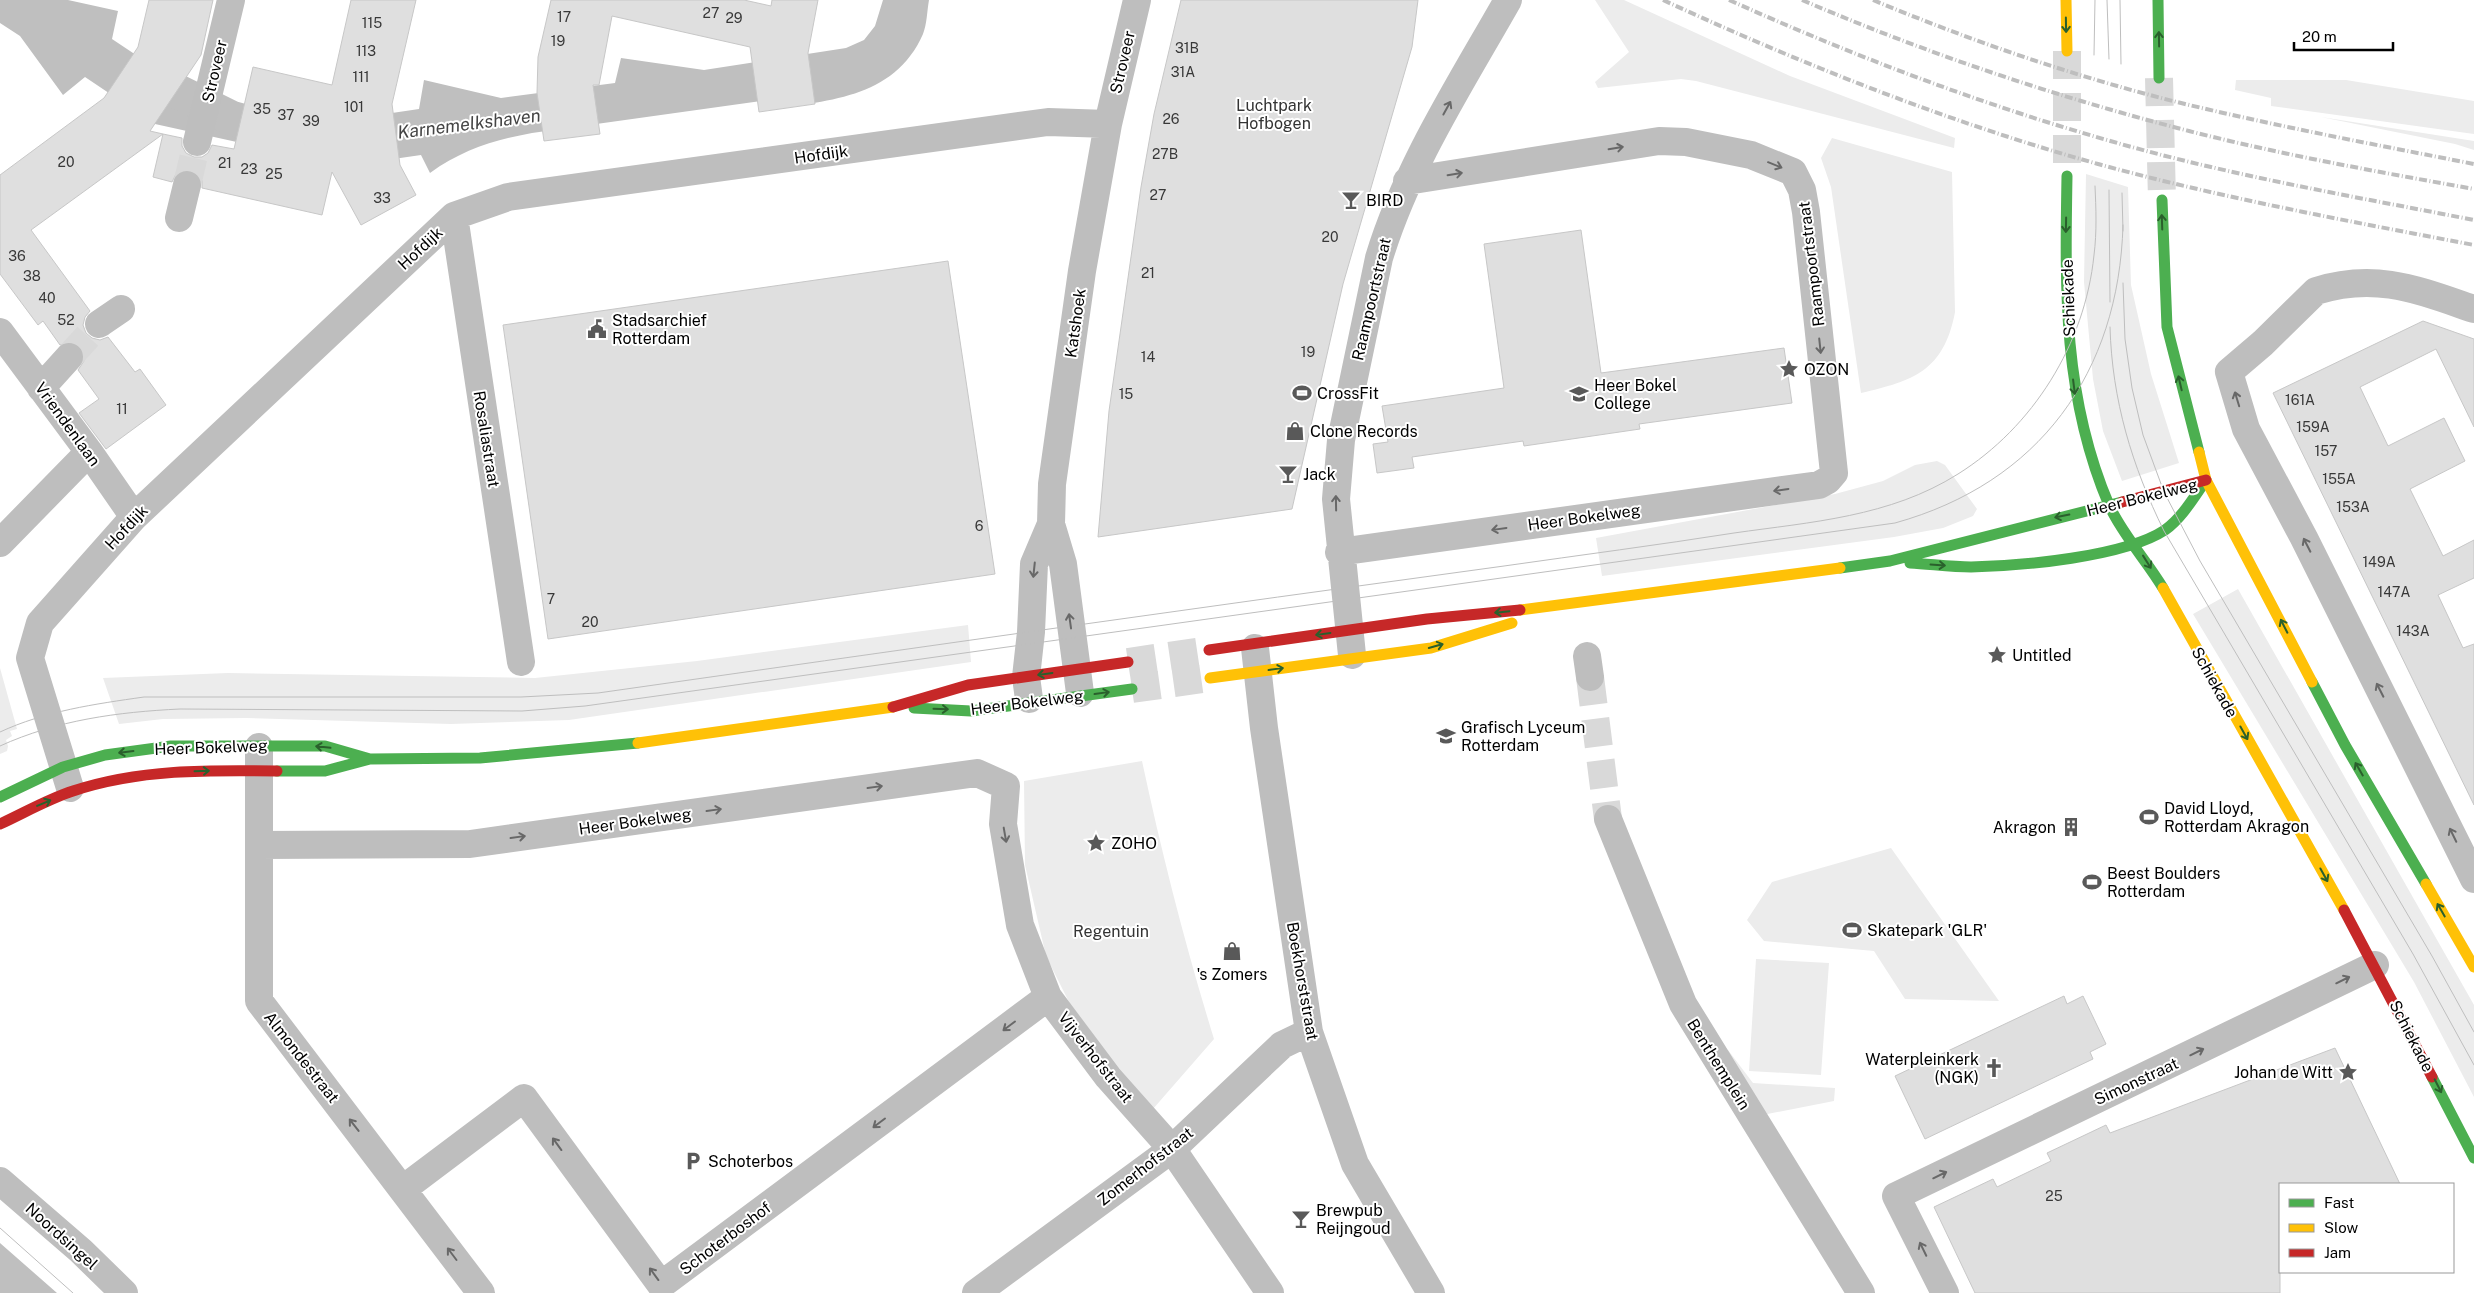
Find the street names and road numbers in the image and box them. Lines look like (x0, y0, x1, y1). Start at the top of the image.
street label: Stroveer (1106, 29, 1139, 95)
street label: Stroveer (198, 38, 231, 104)
street label: Hofdijk (793, 141, 849, 168)
street label: Raampoortstraat (1794, 200, 1829, 327)
street label: Hofdijk (394, 223, 447, 274)
street label: Raampoortstraat (1348, 236, 1395, 362)
street label: Schiekade (2058, 259, 2079, 337)
street label: Katshoek (1061, 287, 1090, 359)
street label: Vriendenlaan (31, 379, 104, 470)
street label: Rosaliastraat (469, 389, 504, 489)
street label: Heer Bokelweg (2085, 475, 2200, 520)
street label: Heer Bokelweg (1526, 500, 1642, 535)
street label: Hofdijk (101, 501, 152, 554)
street label: Schiekade (2187, 644, 2242, 721)
street label: Heer Bokelweg (969, 686, 1085, 719)
street label: Heer Bokelweg (154, 736, 268, 759)
street label: Heer Bokelweg (577, 804, 693, 839)
street label: Boekhorststraat (1283, 920, 1322, 1042)
street label: Schiekade (2385, 997, 2438, 1075)
street label: Almondestraat (260, 1008, 343, 1107)
street label: Vijverhofstraat (1054, 1008, 1137, 1106)
street label: Benthemplein (1683, 1015, 1754, 1113)
street label: Simonstraat (2091, 1054, 2181, 1109)
street label: Zomerhofstraat (1094, 1123, 1197, 1210)
street label: Schoterboshof (676, 1198, 775, 1279)
street label: Noordsingel (22, 1199, 102, 1274)

